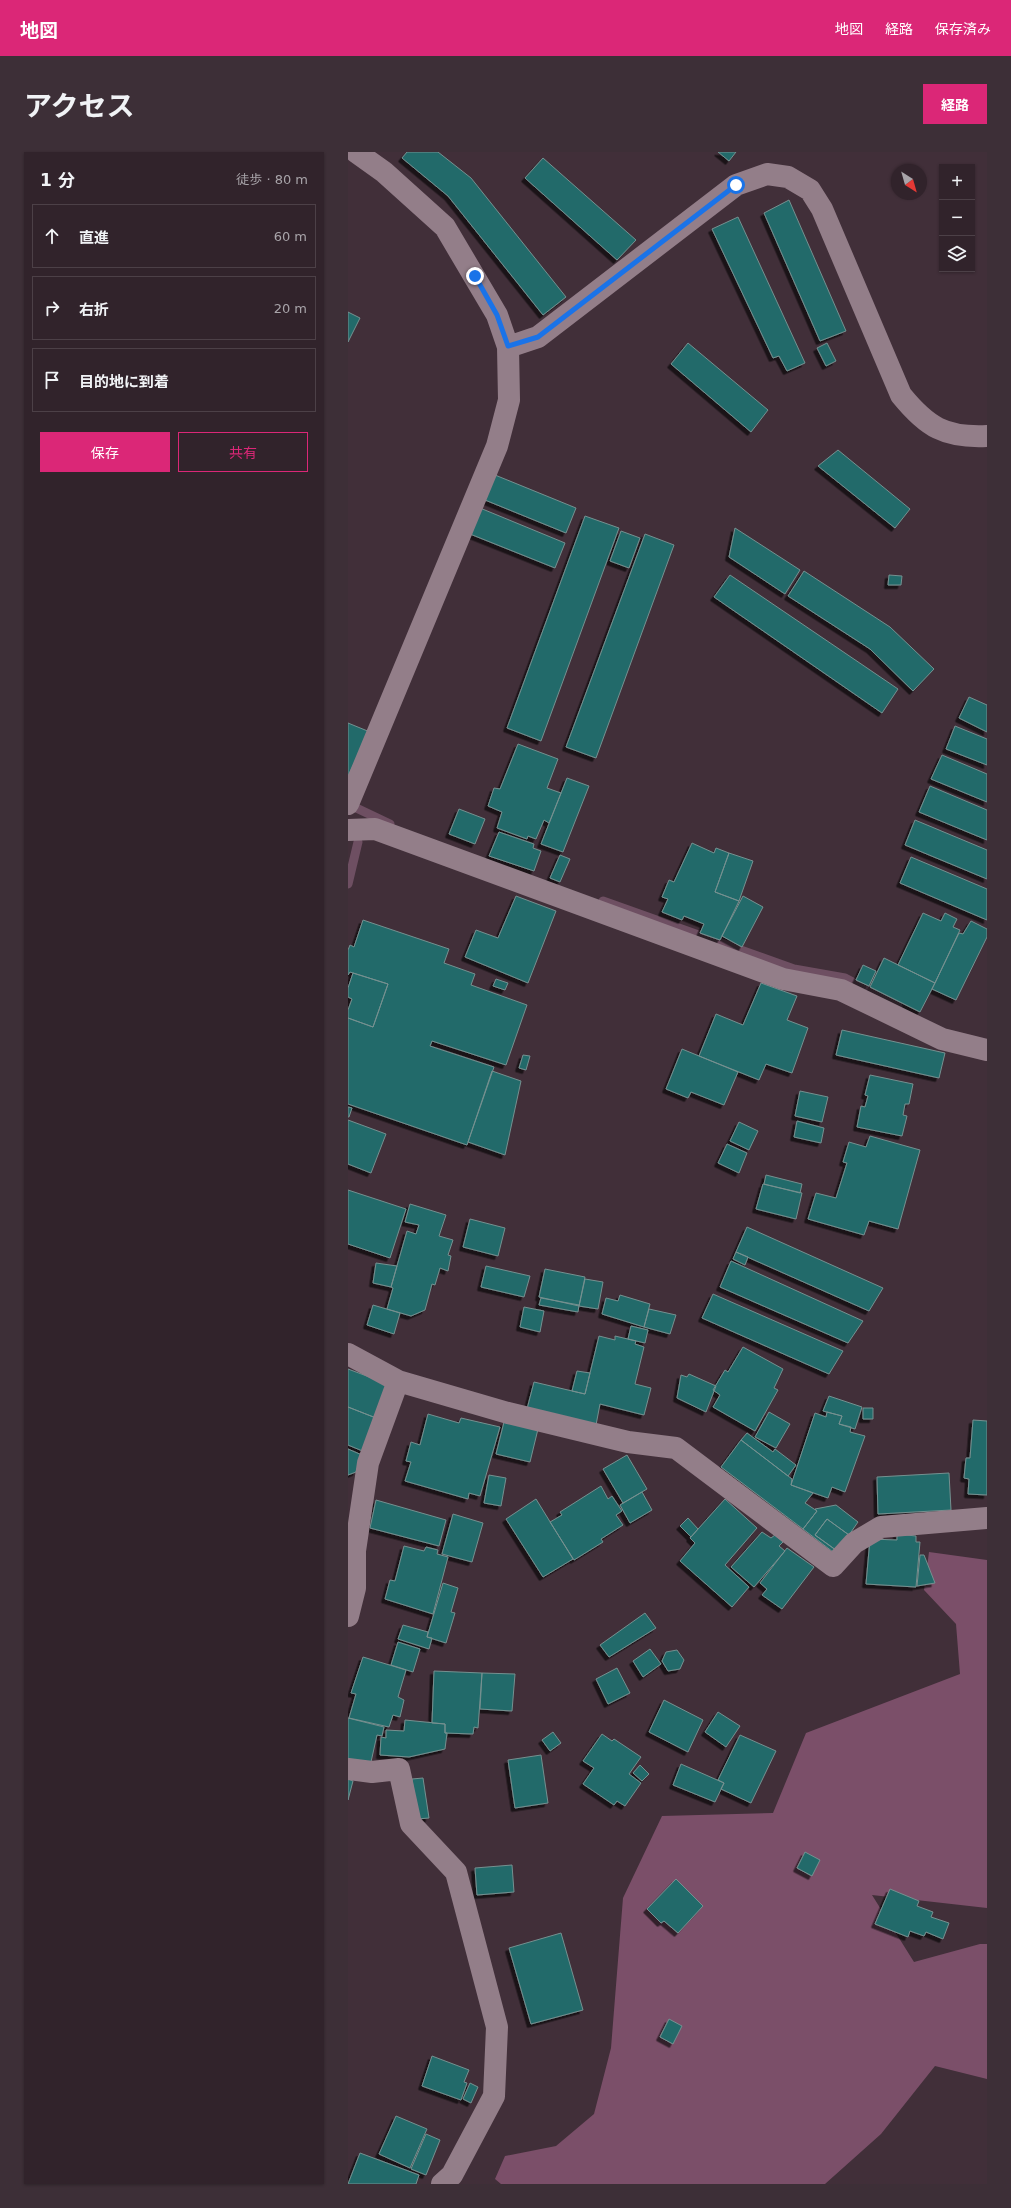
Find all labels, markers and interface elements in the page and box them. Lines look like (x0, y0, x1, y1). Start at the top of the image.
text: 地図 (20, 19, 58, 41)
text: 地図 (835, 21, 863, 37)
text: 経路 (885, 21, 913, 37)
text: 保存済み (935, 21, 991, 37)
button: 経路 (923, 84, 987, 124)
text: アクセス (24, 90, 135, 123)
north arrow (891, 164, 927, 200)
map controls (939, 164, 975, 272)
button: + (939, 164, 975, 200)
text: 1 分 (40, 170, 75, 190)
text: 徒歩 · 80 m (236, 172, 308, 187)
route start (727, 176, 745, 194)
button: − (939, 200, 975, 236)
icon: ahead (41, 225, 63, 247)
text: 直進 (79, 229, 109, 247)
text: 60 m (274, 229, 307, 244)
button: layers (939, 236, 975, 272)
route end (466, 267, 484, 285)
icon: right (41, 297, 63, 319)
text: 右折 (79, 301, 109, 319)
text: 20 m (274, 301, 307, 316)
icon: arrive (41, 369, 63, 391)
text: 目的地に到着 (79, 373, 169, 391)
button: 保存 (40, 432, 170, 472)
button: 共有 (178, 432, 308, 472)

